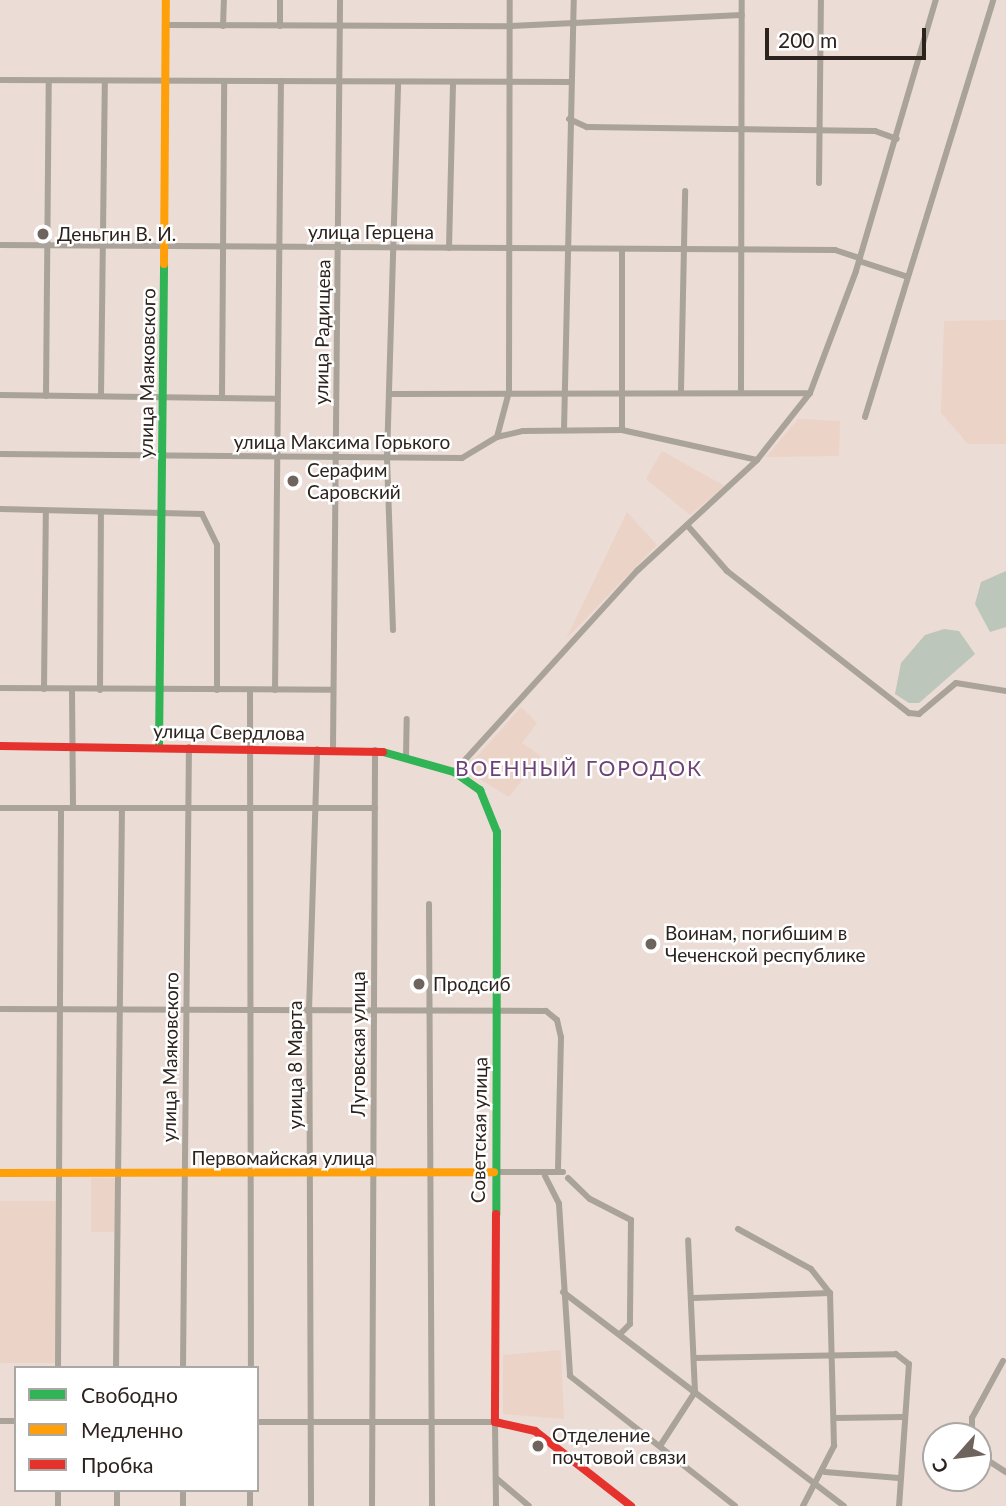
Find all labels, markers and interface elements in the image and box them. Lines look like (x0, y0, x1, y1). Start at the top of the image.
scale bar (768, 14, 929, 58)
text: 200 m (778, 27, 837, 52)
street label: улица Герцена (308, 221, 434, 243)
place label: Деньгин В. И. (57, 223, 176, 245)
marker: Деньгин В. И. (35, 226, 51, 242)
street label: улица Радищева (309, 259, 335, 405)
street label: улица Маяковского (134, 288, 160, 458)
street label: улица Максима Горького (234, 431, 450, 453)
place label: Серафим Саровский (307, 459, 401, 503)
marker: Серафим Саровский (285, 473, 301, 489)
street label: улица Свердлова (153, 719, 305, 745)
district label: ВОЕННЫЙ ГОРОДОК (457, 755, 701, 781)
place label: Воинам, погибшим в Чеченской республике (665, 922, 866, 966)
marker: Воинам, погибшим в Чеченской республике (643, 936, 659, 952)
street label: Луговская улица (347, 971, 369, 1117)
street label: улица Маяковского (157, 972, 183, 1142)
place label: Продсиб (433, 973, 511, 995)
marker: Продсиб (411, 976, 427, 992)
street label: улица 8 Марта (284, 1001, 306, 1129)
street label: Советская улица (466, 1057, 492, 1203)
street label: Первомайская улица (192, 1147, 374, 1169)
legend (14, 1366, 259, 1492)
text: Свободно (81, 1382, 178, 1407)
text: Медленно (81, 1417, 183, 1442)
north arrow (922, 1422, 992, 1492)
place label: Отделение почтовой связи (552, 1424, 687, 1468)
marker: Отделение почтовой связи (530, 1438, 546, 1454)
text: Пробка (81, 1452, 154, 1477)
text: С (927, 1455, 953, 1477)

